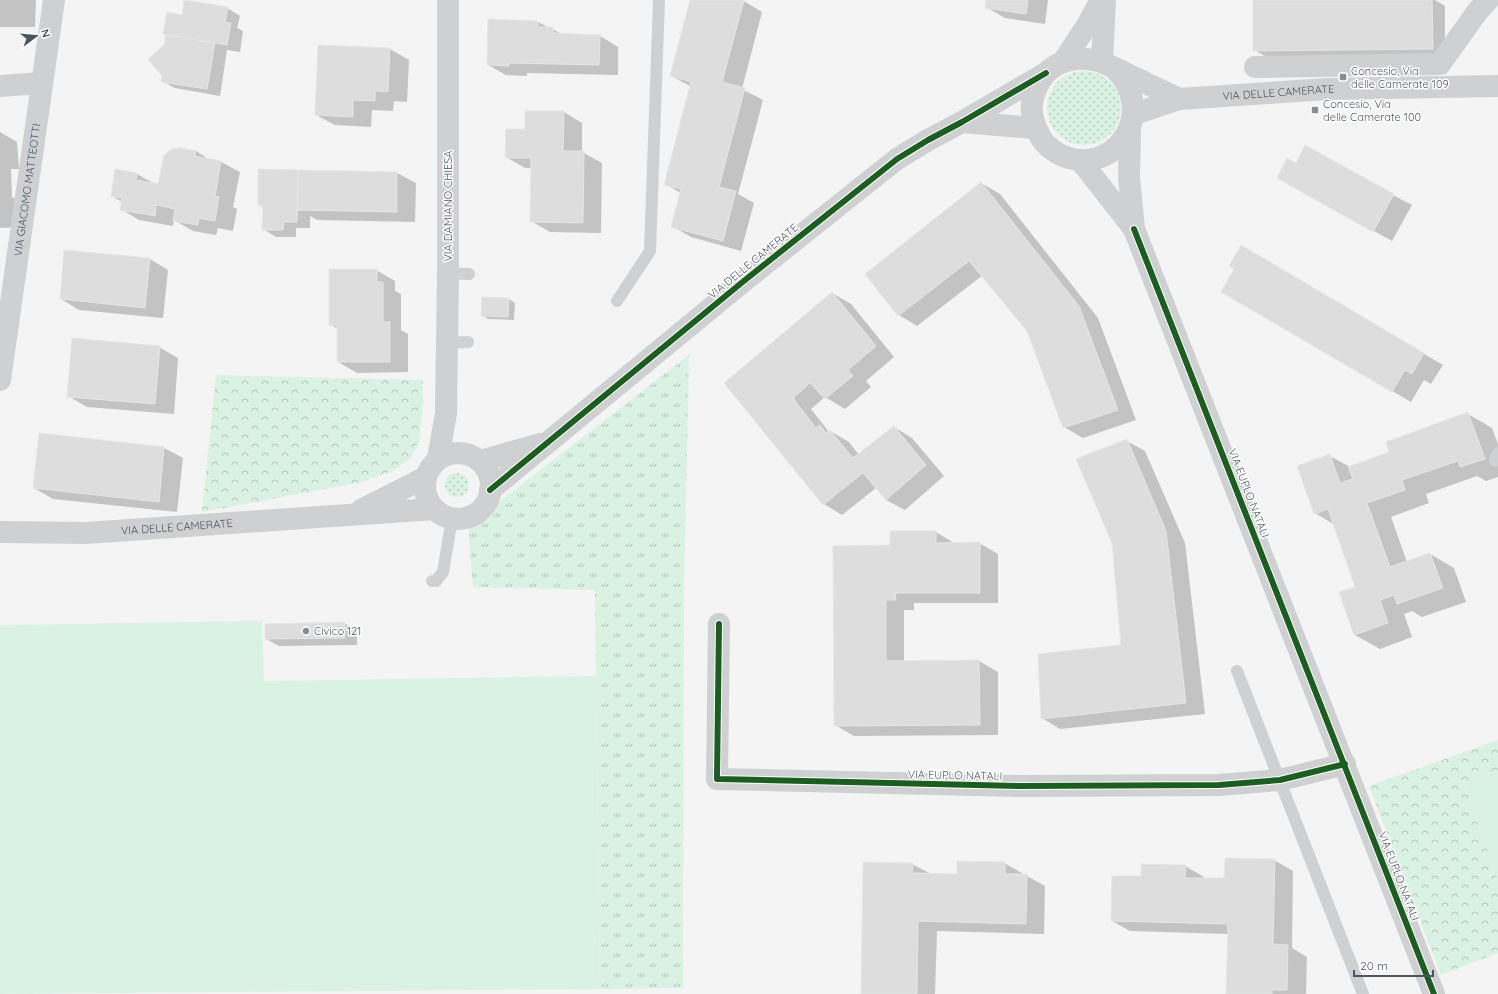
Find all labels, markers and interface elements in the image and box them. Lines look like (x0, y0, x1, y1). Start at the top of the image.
north arrow (16, 16, 56, 56)
text: N (38, 27, 53, 39)
place label: Concesio, Via delle Camerate 109 (1351, 64, 1449, 91)
marker: Concesio, Via delle Camerate 109 (1338, 72, 1348, 82)
street label: VIA DELLE CAMERATE (1222, 82, 1334, 103)
place label: Concesio, Via delle Camerate 100 (1323, 97, 1421, 124)
marker: Concesio, Via delle Camerate 100 (1310, 105, 1320, 115)
street label: VIA GIACOMO MATTEOTTI (11, 123, 43, 257)
street label: VIA DAMIANO CHIESA (441, 151, 455, 261)
street label: VIA DELLE CAMERATE (705, 220, 801, 302)
street label: VIA EUPLO NATALI (1226, 446, 1272, 540)
street label: VIA DELLE CAMERATE (120, 516, 233, 538)
place label: Civico 121 (314, 624, 361, 638)
marker: Civico 121 (301, 626, 311, 636)
street label: VIA EUPLO NATALI (908, 767, 1002, 783)
street label: VIA EUPLO NATALI (1376, 829, 1422, 923)
scale bar (1354, 952, 1433, 978)
text: 20 m (1360, 958, 1388, 973)

